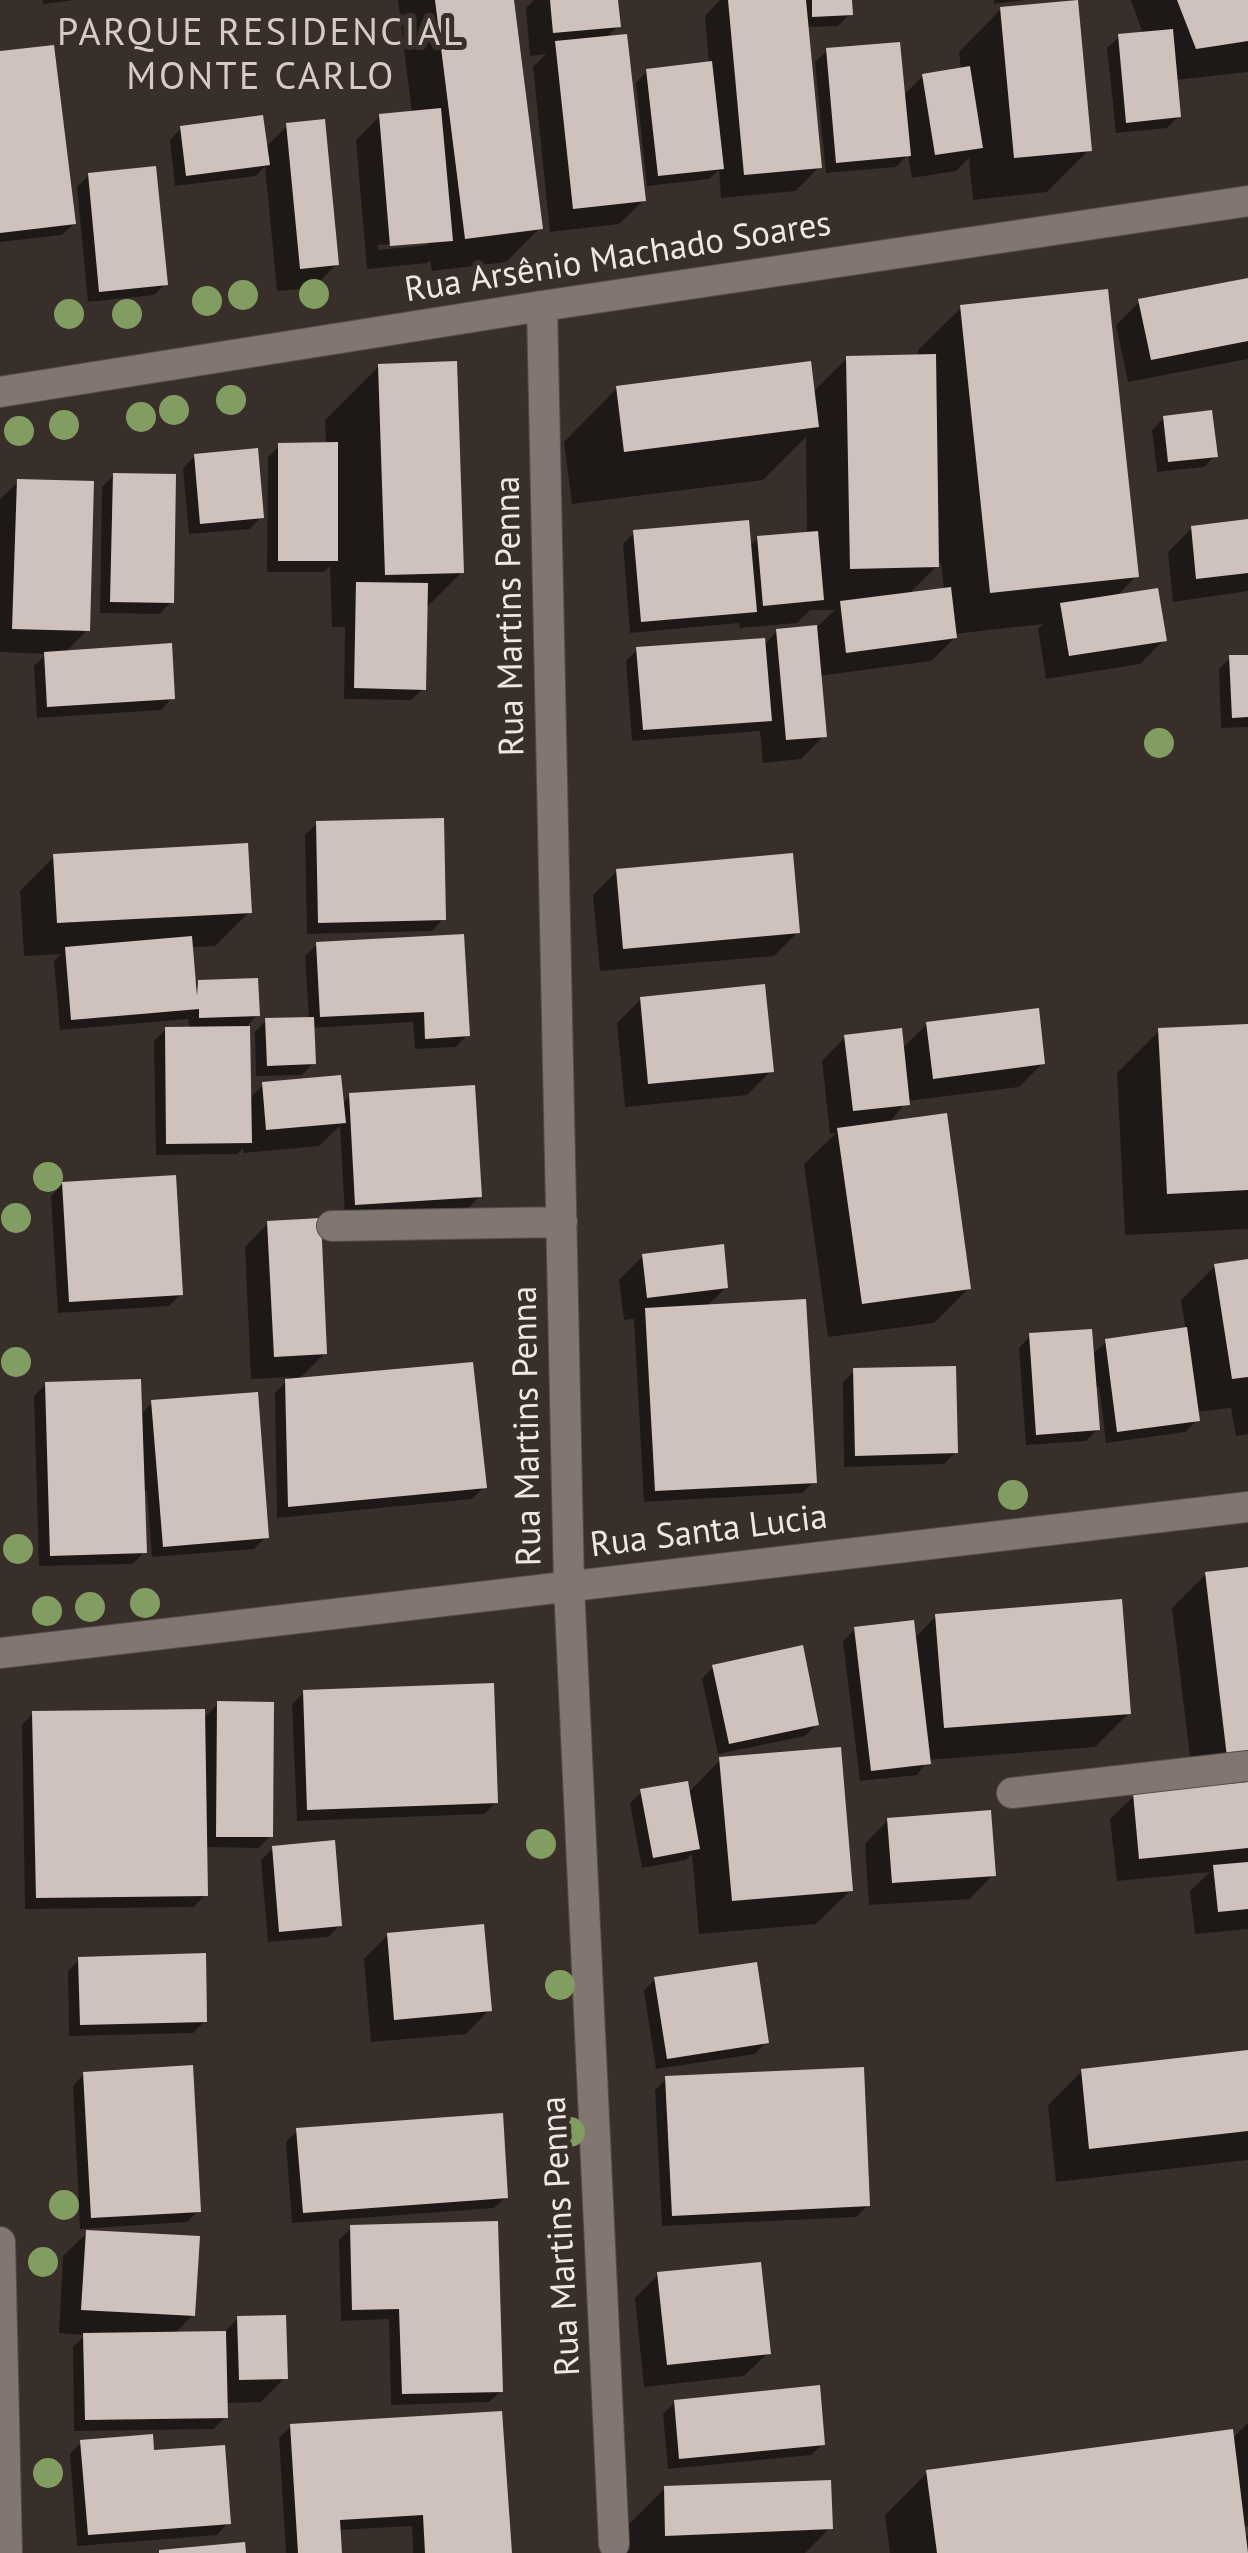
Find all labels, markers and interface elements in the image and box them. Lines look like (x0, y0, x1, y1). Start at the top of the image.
district label: PARQUE RESIDENCIAL MONTE CARLO (57, 11, 465, 100)
street label: Rua Arsênio Machado Soares (402, 204, 834, 312)
street label: Rua Martins Penna (488, 476, 534, 756)
street label: Rua Martins Penna (505, 1286, 551, 1566)
street label: Rua Santa Lucia (588, 1497, 830, 1567)
street label: Rua Martins Penna (534, 2095, 590, 2377)

